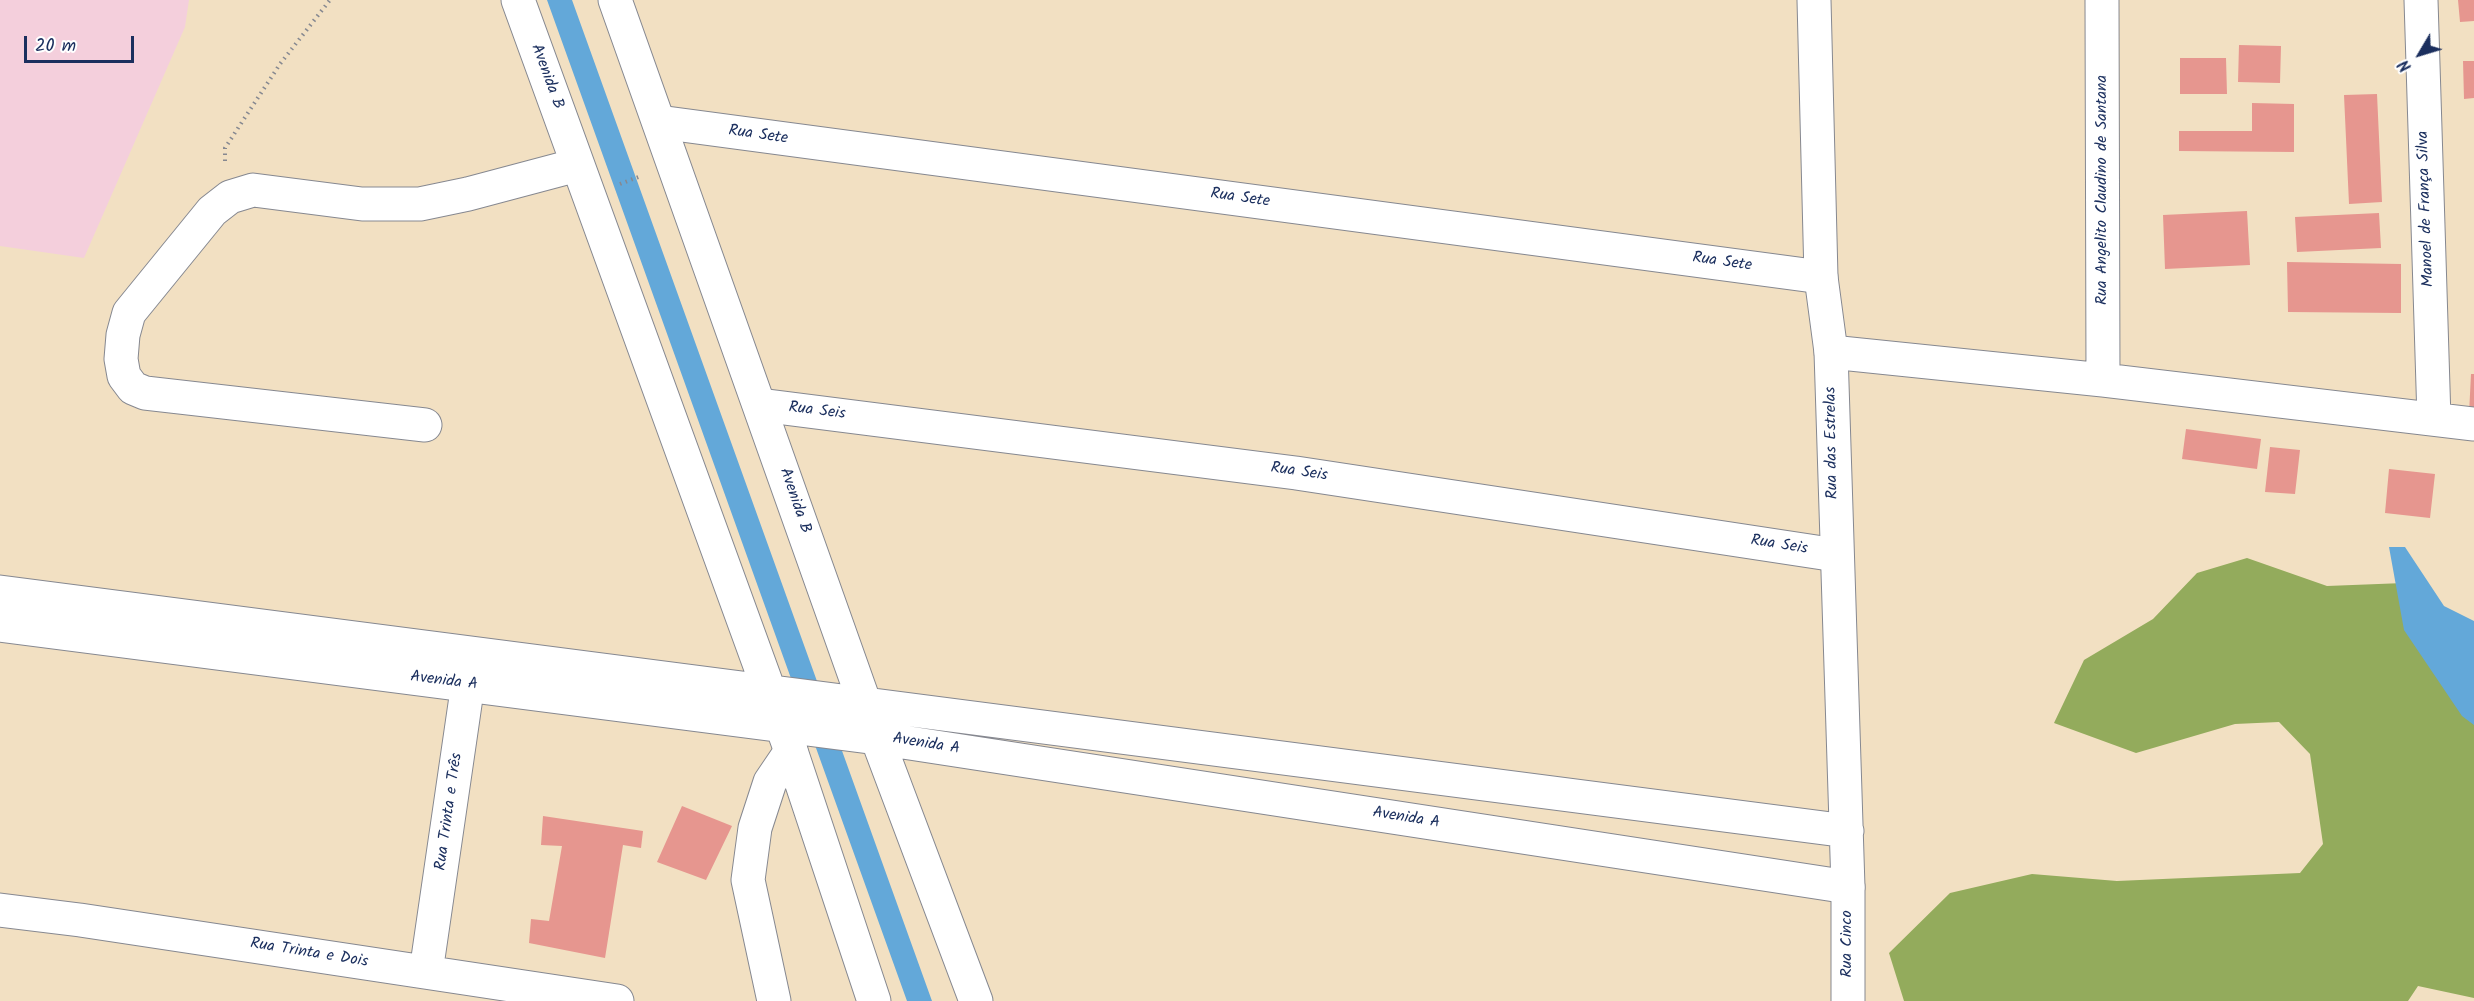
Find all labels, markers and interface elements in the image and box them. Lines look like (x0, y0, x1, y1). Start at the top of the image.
scale bar (27, 24, 136, 62)
north arrow (2390, 24, 2450, 84)
text: 20 m (35, 32, 76, 61)
street label: Avenida B (525, 42, 567, 112)
text: N (2392, 54, 2418, 77)
street label: Rua Angelito Claudino de Santana (2093, 75, 2113, 305)
street label: Rua Sete (727, 122, 789, 150)
street label: Manoel de França Silva (2415, 131, 2439, 287)
street label: Rua Sete (1209, 185, 1271, 213)
street label: Rua Sete (1691, 249, 1753, 277)
street label: Rua das Estrelas (1822, 386, 1844, 500)
street label: Rua Seis (787, 399, 847, 425)
street label: Rua Seis (1269, 460, 1329, 486)
street label: Avenida B (774, 466, 814, 536)
street label: Rua Seis (1749, 532, 1809, 560)
street label: Avenida A (409, 668, 479, 696)
street label: Avenida A (891, 730, 961, 760)
street label: Rua Trinta e Três (432, 752, 468, 872)
street label: Avenida A (1371, 804, 1441, 834)
street label: Rua Cinco (1838, 910, 1858, 978)
street label: Rua Trinta e Dois (249, 935, 369, 973)

